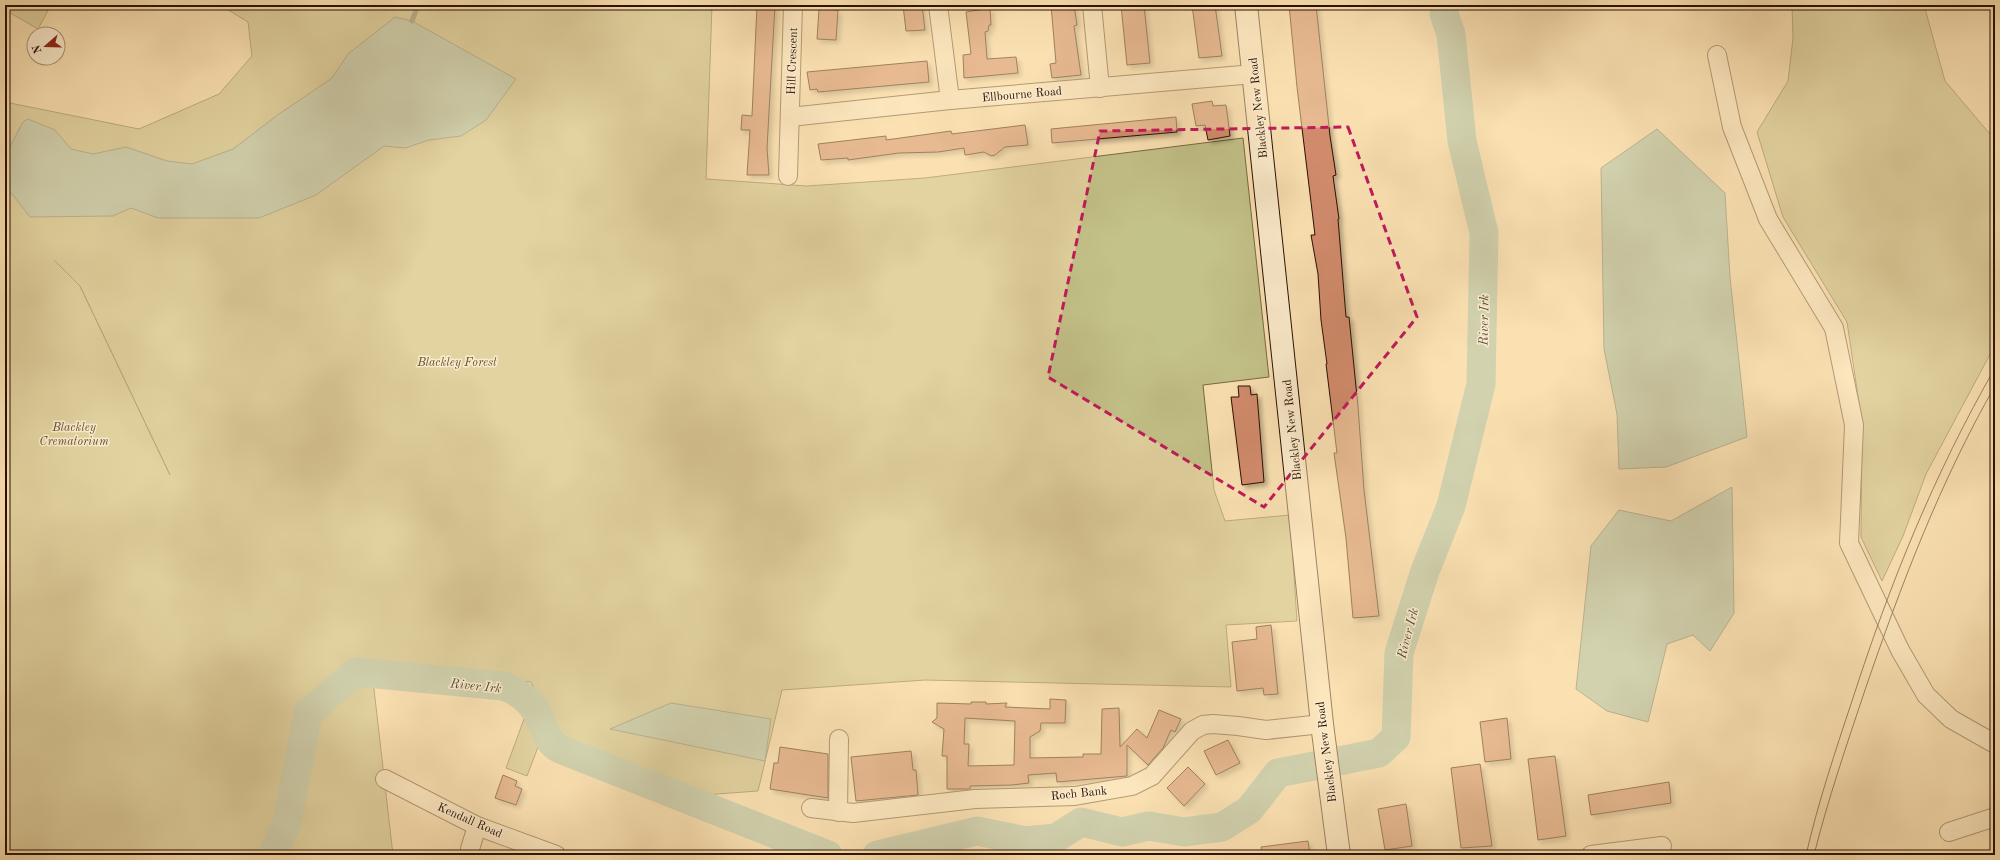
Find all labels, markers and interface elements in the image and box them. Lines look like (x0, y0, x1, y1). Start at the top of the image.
north arrow (26, 26, 66, 66)
street label: Hill Crescent (786, 27, 800, 95)
text: N (31, 43, 45, 55)
street label: Blackley New Road (1248, 57, 1270, 159)
street label: Ellbourne Road (982, 86, 1063, 104)
water label: River Irk (1478, 294, 1491, 347)
park label: Blackley Forest (416, 357, 497, 369)
street label: Blackley New Road (1282, 379, 1304, 481)
park label: Blackley Crematorium (39, 422, 109, 448)
water label: River Irk (1395, 607, 1421, 661)
water label: River Irk (449, 677, 502, 696)
street label: Blackley New Road (1315, 701, 1339, 803)
street label: Roch Bank (1050, 785, 1108, 803)
street label: Kendall Road (435, 801, 504, 841)

